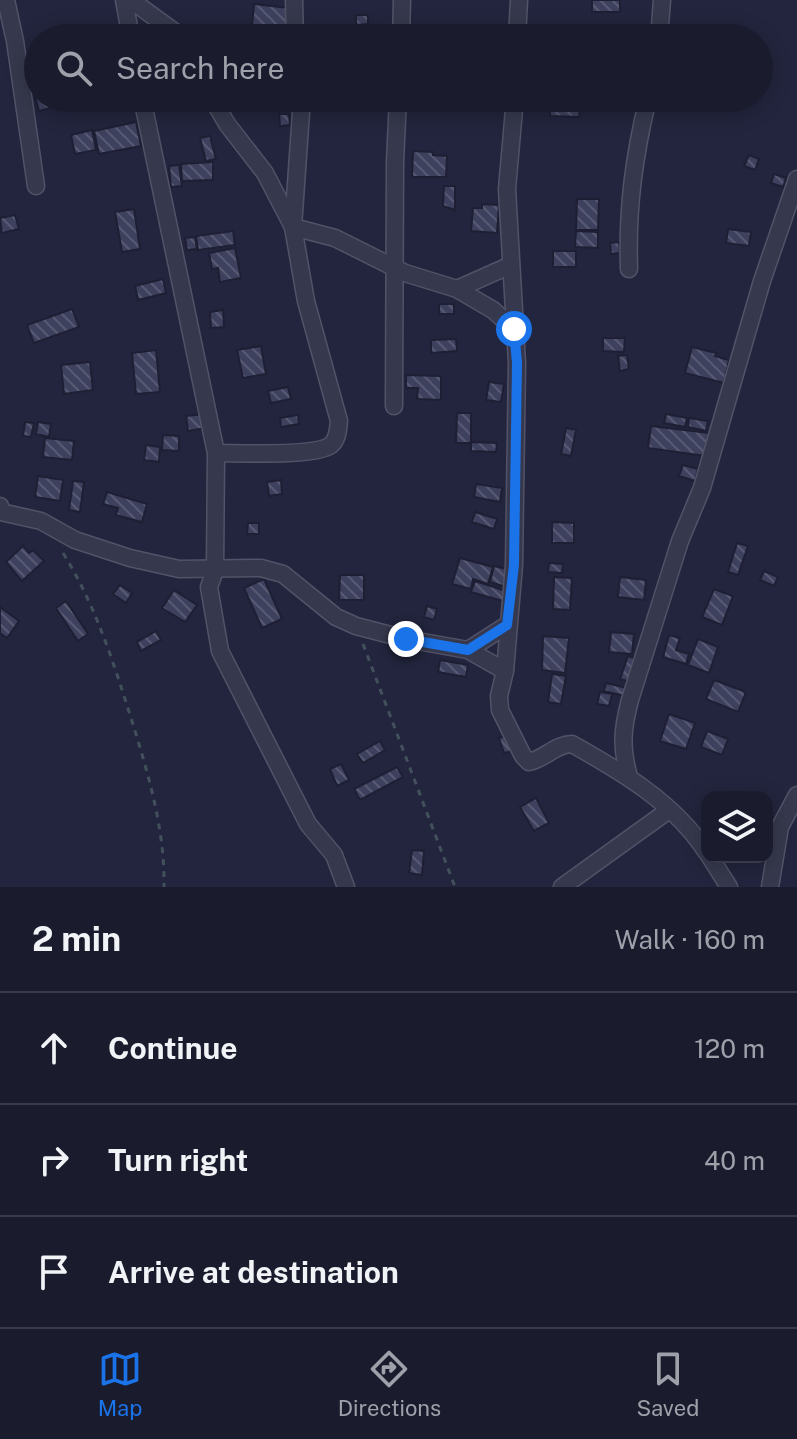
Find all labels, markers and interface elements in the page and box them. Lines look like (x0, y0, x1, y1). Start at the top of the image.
search box (24, 24, 773, 112)
icon: search (52, 46, 96, 90)
text: Search here (116, 50, 284, 86)
route start (496, 311, 532, 347)
route end (388, 621, 424, 657)
map controls (701, 791, 773, 863)
button: layers (701, 791, 773, 863)
text: 2 min (32, 919, 121, 959)
text: Walk · 160 m (615, 924, 765, 955)
icon: ahead (32, 1026, 76, 1070)
text: Continue (108, 1030, 238, 1066)
text: 120 m (694, 1033, 765, 1064)
icon: right (32, 1138, 76, 1182)
text: Turn right (108, 1142, 248, 1178)
text: 40 m (704, 1145, 765, 1176)
icon: arrive (32, 1250, 76, 1294)
text: Arrive at destination (108, 1254, 399, 1290)
tab: Map (98, 1347, 142, 1421)
tab: Directions (338, 1347, 441, 1421)
tab: Saved (636, 1347, 699, 1421)

